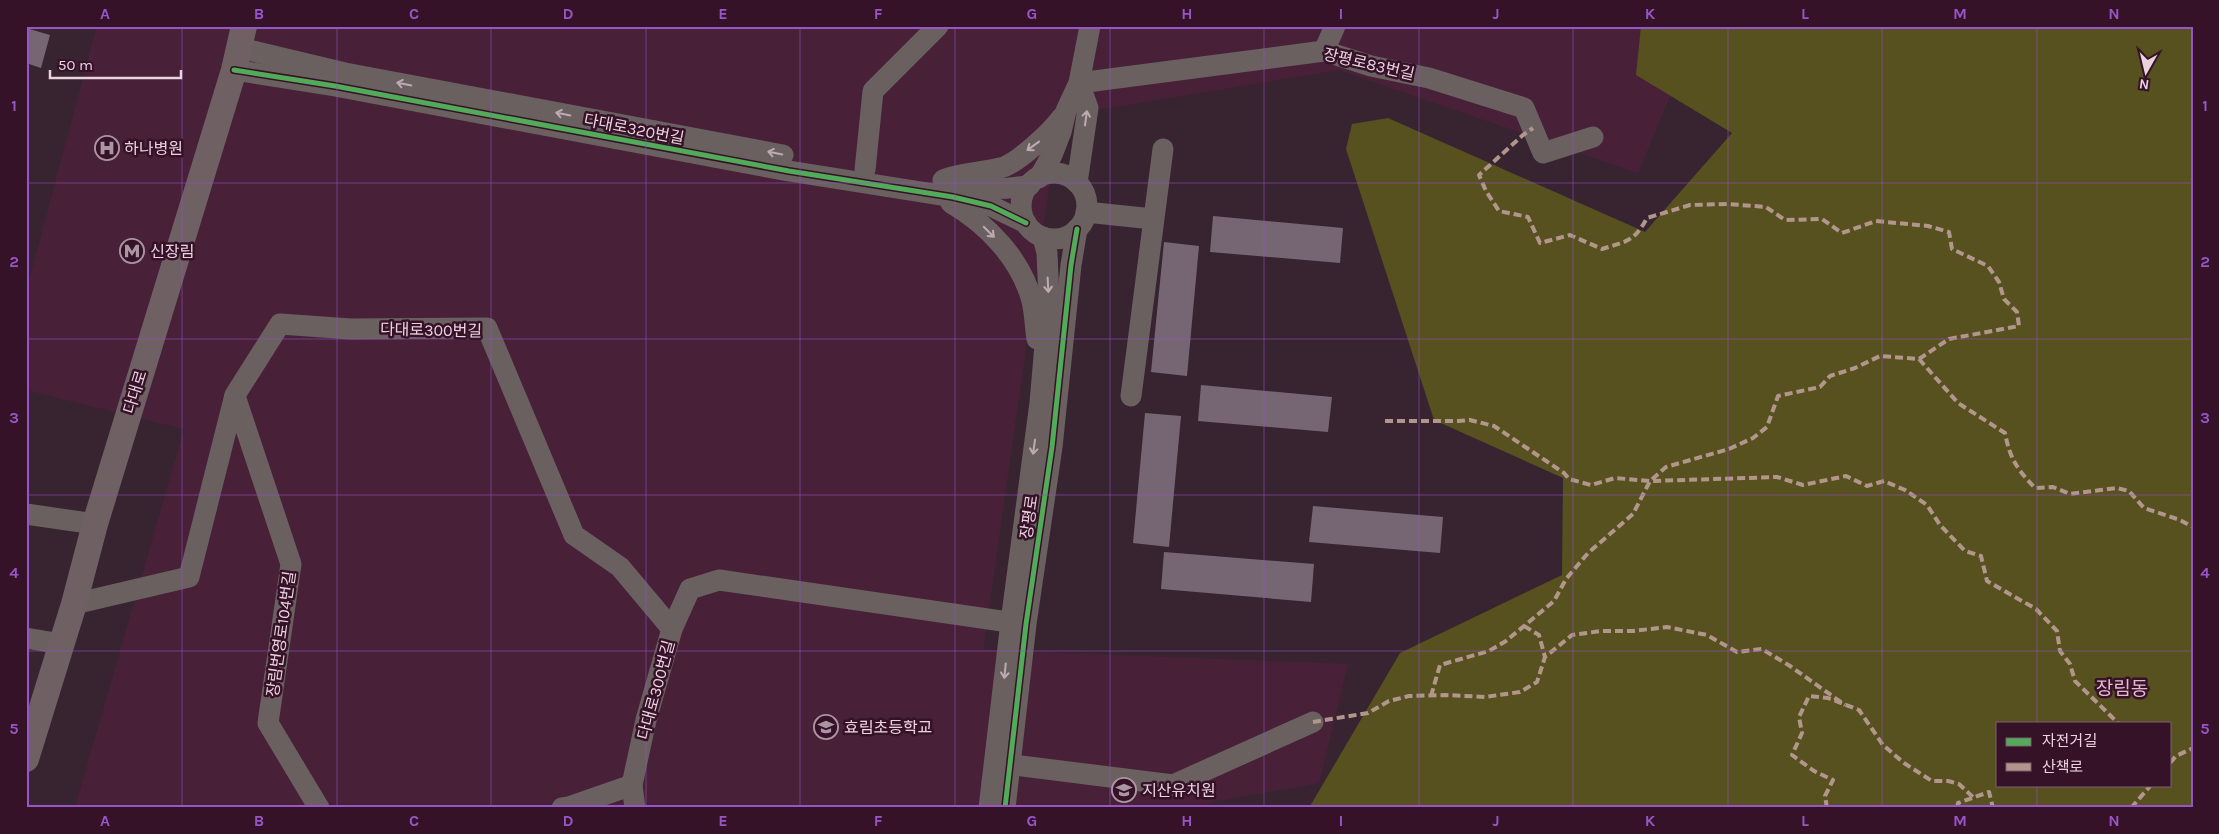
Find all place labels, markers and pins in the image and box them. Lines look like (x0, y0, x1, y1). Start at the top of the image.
hospital icon: 하나병원 (94, 135, 120, 161)
place label: 하나병원 (124, 139, 183, 158)
metro station icon: 신장림 (119, 238, 145, 264)
place label: 신장림 (150, 242, 194, 261)
school or university icon: 효림초등학교 (813, 714, 839, 740)
place label: 효림초등학교 (844, 718, 932, 737)
school or university icon: 지산유치원 (1111, 777, 1137, 803)
place label: 지산유치원 (1142, 781, 1216, 800)

